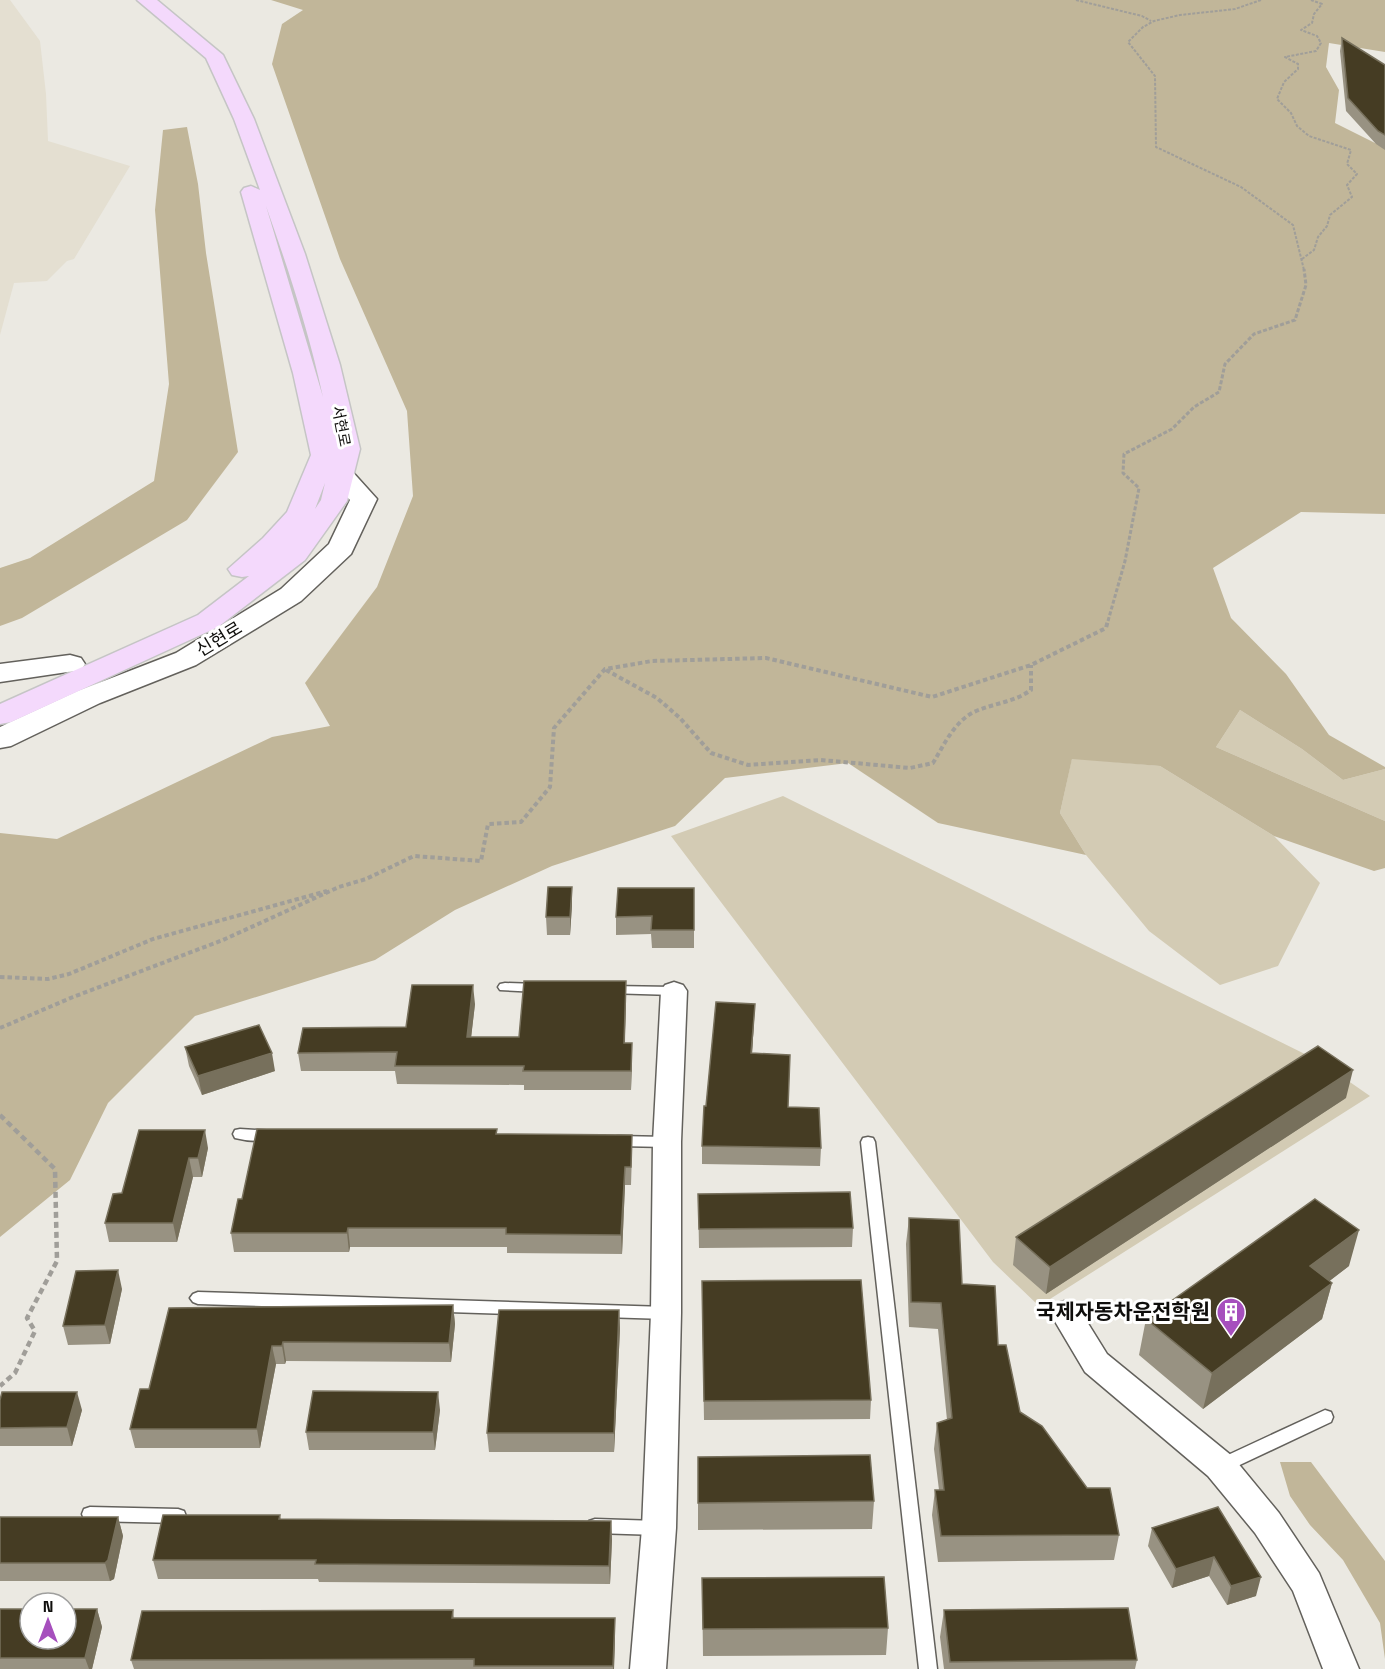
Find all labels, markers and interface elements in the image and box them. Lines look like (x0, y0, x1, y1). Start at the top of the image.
street label: 서현로 (328, 404, 355, 448)
street label: 신현로 (192, 616, 246, 661)
building icon: 국제자동차운전학원 (1215, 1296, 1247, 1338)
place label: 국제자동차운전학원 (1036, 1298, 1210, 1325)
north arrow (18, 1591, 78, 1651)
text: N (43, 1596, 53, 1617)

